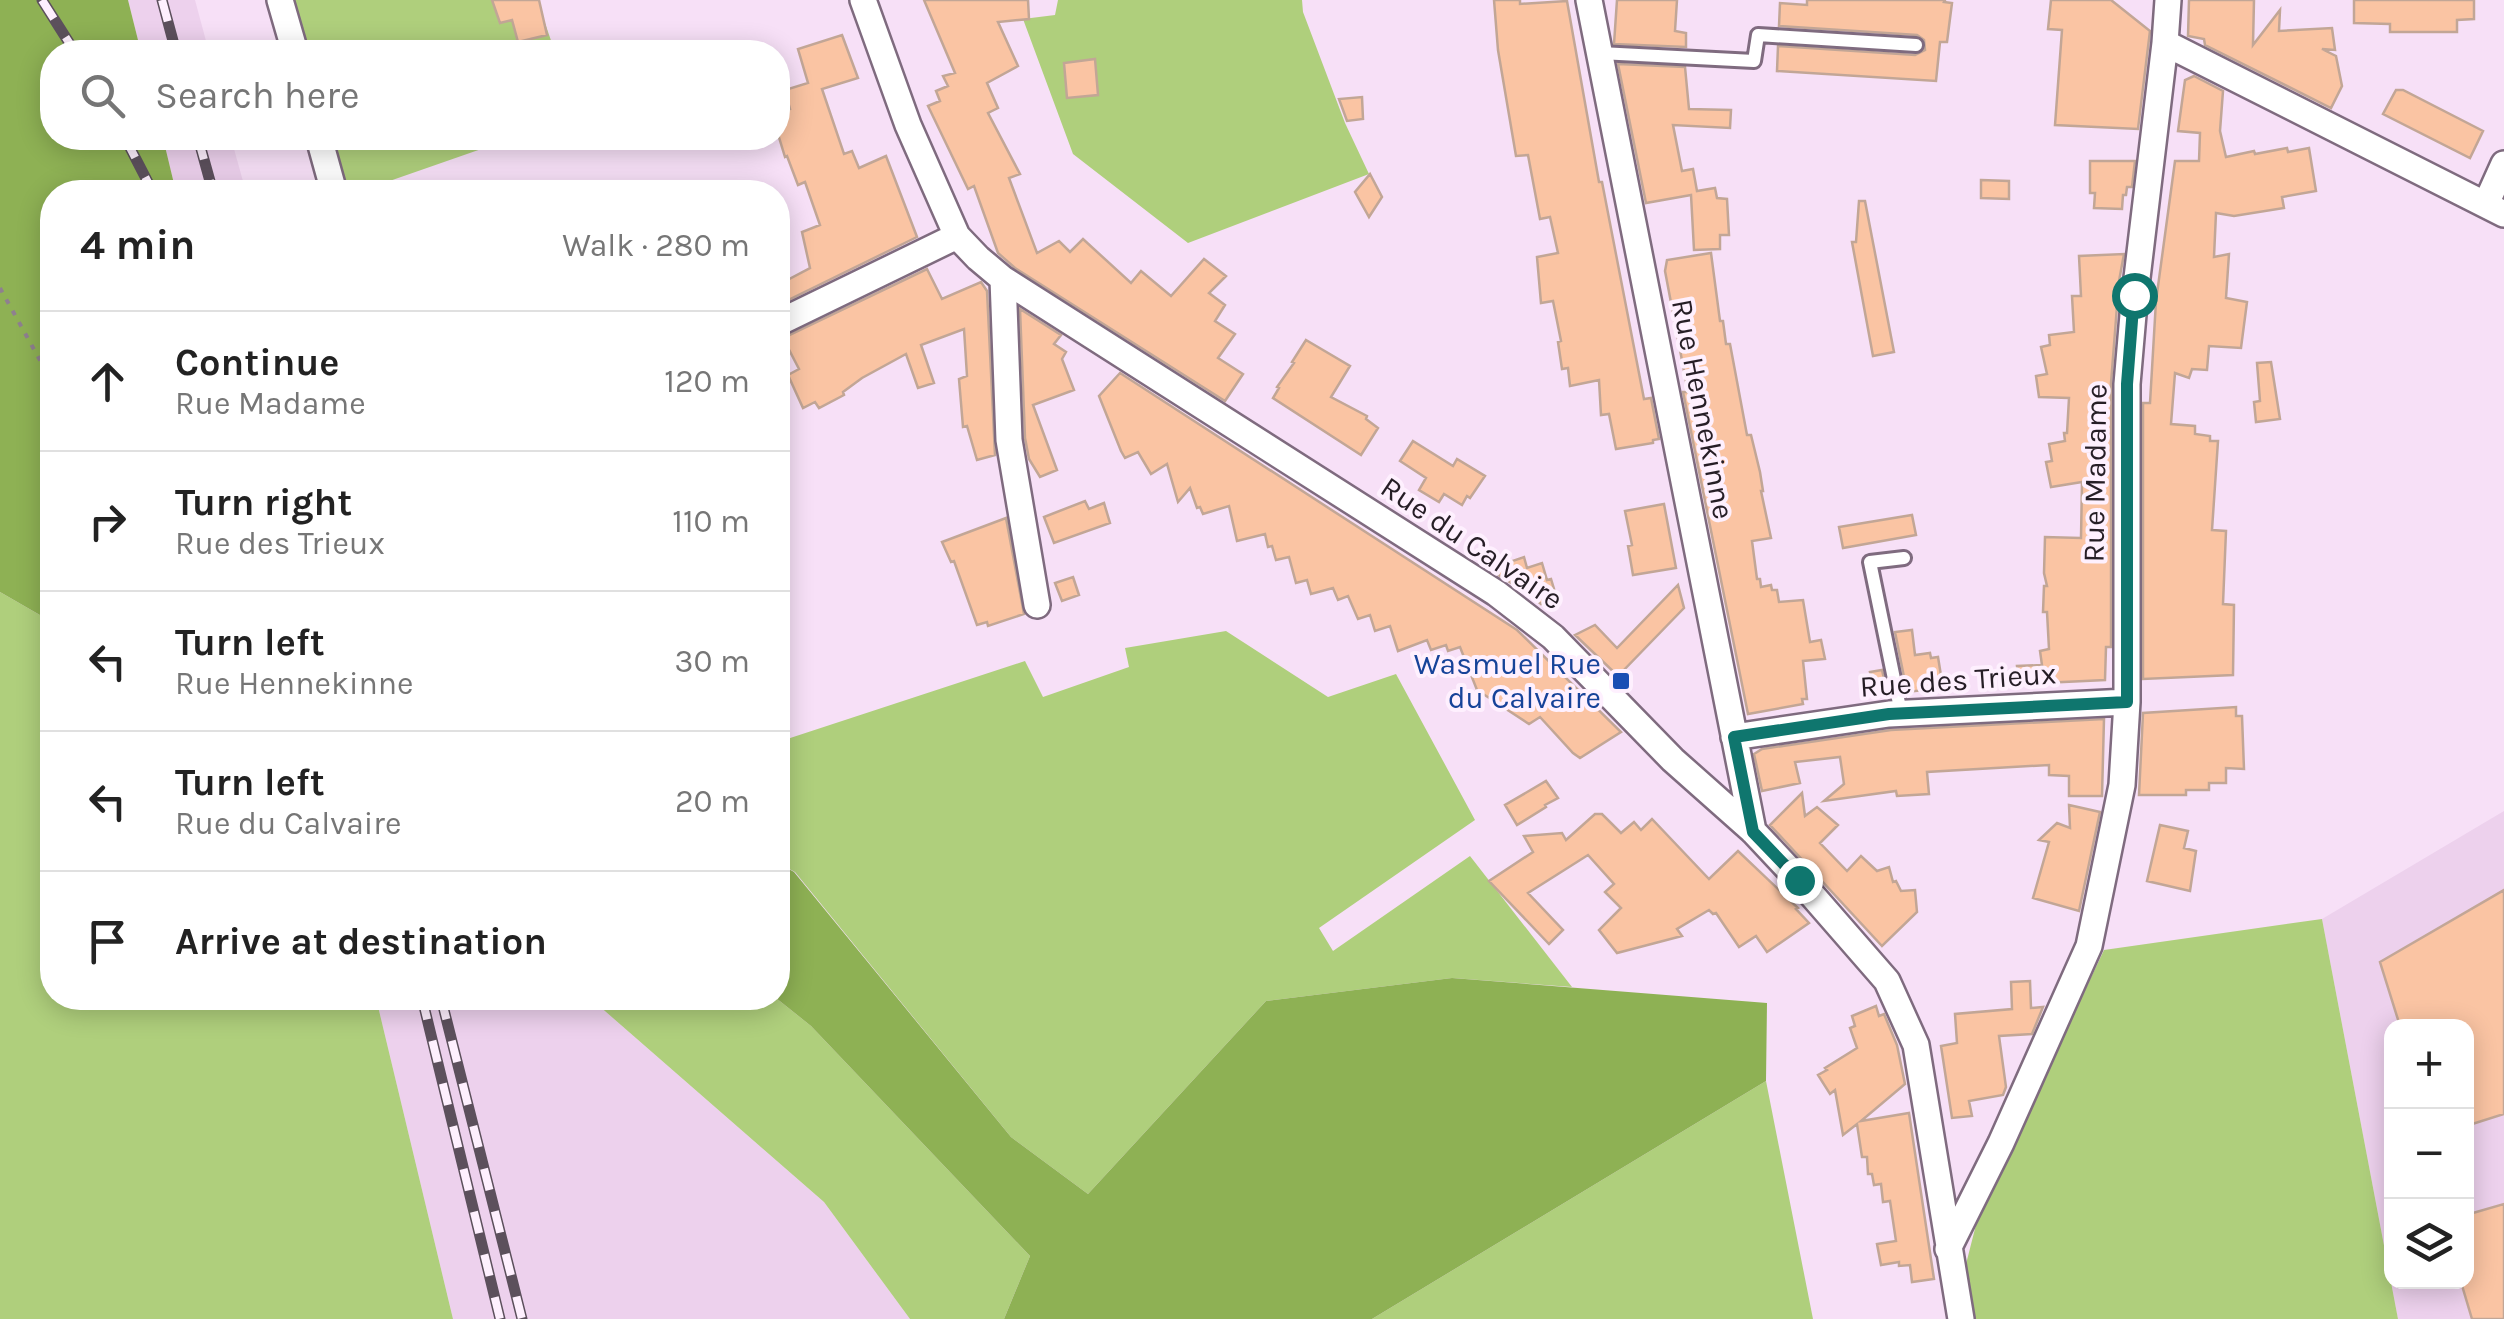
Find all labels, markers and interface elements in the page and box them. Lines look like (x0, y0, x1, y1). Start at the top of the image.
search box (40, 40, 790, 150)
icon: search (75, 68, 130, 123)
text: Search here (155, 73, 359, 118)
text: 4 min (80, 220, 195, 270)
text: Walk · 280 m (562, 227, 750, 264)
route start (2112, 273, 2158, 319)
street label: Rue Hennekinne (1664, 296, 1742, 522)
text: Continue (175, 340, 339, 385)
icon: ahead (80, 354, 135, 409)
text: 120 m (664, 363, 750, 400)
street label: Rue Madame (2075, 383, 2115, 563)
text: Rue Madame (175, 385, 366, 422)
street label: Rue du Calvaire (1374, 469, 1570, 617)
text: Turn right (175, 480, 352, 525)
icon: right (80, 494, 135, 549)
text: 110 m (672, 503, 750, 540)
text: Rue des Trieux (175, 525, 385, 562)
text: Turn left (175, 620, 325, 665)
icon: left (80, 634, 135, 689)
text: 30 m (675, 643, 750, 680)
place label: Wasmuel Rue du Calvaire (1414, 646, 1601, 716)
street label: Rue des Trieux (1859, 655, 2057, 705)
text: Rue Hennekinne (175, 665, 414, 702)
marker: Wasmuel Rue du Calvaire (1610, 670, 1632, 692)
text: Turn left (175, 760, 325, 805)
icon: left (80, 774, 135, 829)
text: 20 m (675, 783, 750, 820)
text: Rue du Calvaire (175, 805, 401, 842)
route end (1777, 858, 1823, 904)
icon: arrive (80, 914, 135, 969)
text: Arrive at destination (175, 919, 547, 964)
map controls (2384, 1019, 2474, 1289)
button: + (2384, 1019, 2474, 1109)
button: − (2384, 1109, 2474, 1199)
button: layers (2384, 1199, 2474, 1289)

